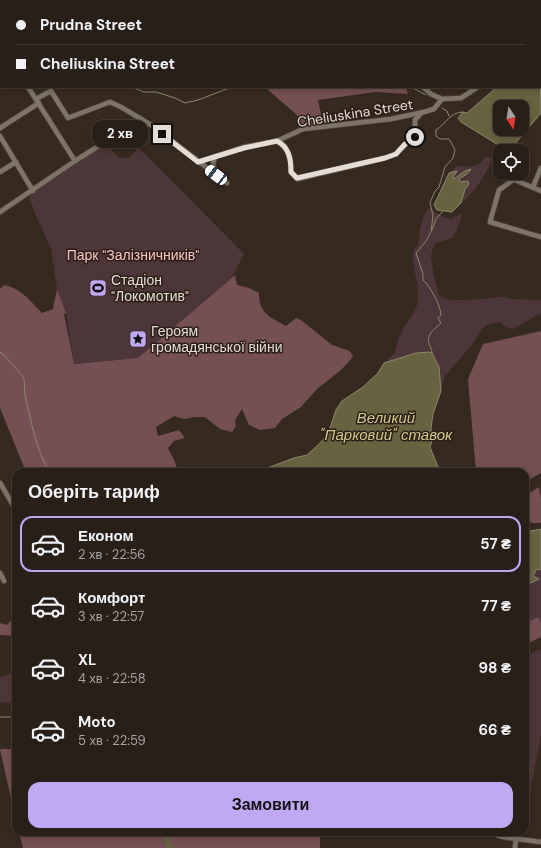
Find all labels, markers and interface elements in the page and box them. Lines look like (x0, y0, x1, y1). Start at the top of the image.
text: Prudna Street (40, 15, 142, 35)
text: Cheliuskina Street (40, 54, 175, 74)
street label: Cheliuskina Street (296, 95, 414, 131)
north arrow (493, 100, 529, 136)
map controls (493, 100, 529, 180)
callout: 2 хв (92, 120, 148, 148)
text: 2 хв (107, 125, 133, 142)
route end (153, 125, 171, 143)
route start (406, 128, 424, 146)
button: locate (493, 144, 529, 180)
car (203, 163, 229, 187)
park label: Парк "Залізничників" (67, 246, 199, 264)
place label: Стадіон "Локомотив" (111, 271, 189, 305)
sports icon: Стадіон "Локомотив" (88, 278, 108, 298)
place label: Героям громадянської війни (151, 322, 282, 356)
place icon: Героям громадянської війни (128, 329, 148, 349)
water label: Великий "Парковий" ставок (320, 408, 453, 445)
text: Оберіть тариф (28, 480, 160, 504)
icon: car (30, 526, 66, 562)
text: Економ (78, 526, 134, 546)
text: 57 ₴ (480, 534, 511, 554)
text: 2 хв · 22:56 (78, 546, 146, 563)
icon: car (30, 588, 66, 624)
text: Комфорт (78, 588, 145, 608)
text: 77 ₴ (481, 596, 511, 616)
text: 3 хв · 22:57 (78, 608, 144, 625)
icon: car (30, 650, 66, 686)
text: XL (78, 650, 96, 670)
text: 98 ₴ (479, 658, 511, 678)
text: 4 хв · 22:58 (78, 670, 146, 687)
icon: car (30, 712, 66, 748)
text: Moto (78, 712, 116, 732)
text: 66 ₴ (478, 720, 511, 740)
text: 5 хв · 22:59 (78, 732, 146, 749)
button: Замовити (28, 782, 513, 828)

